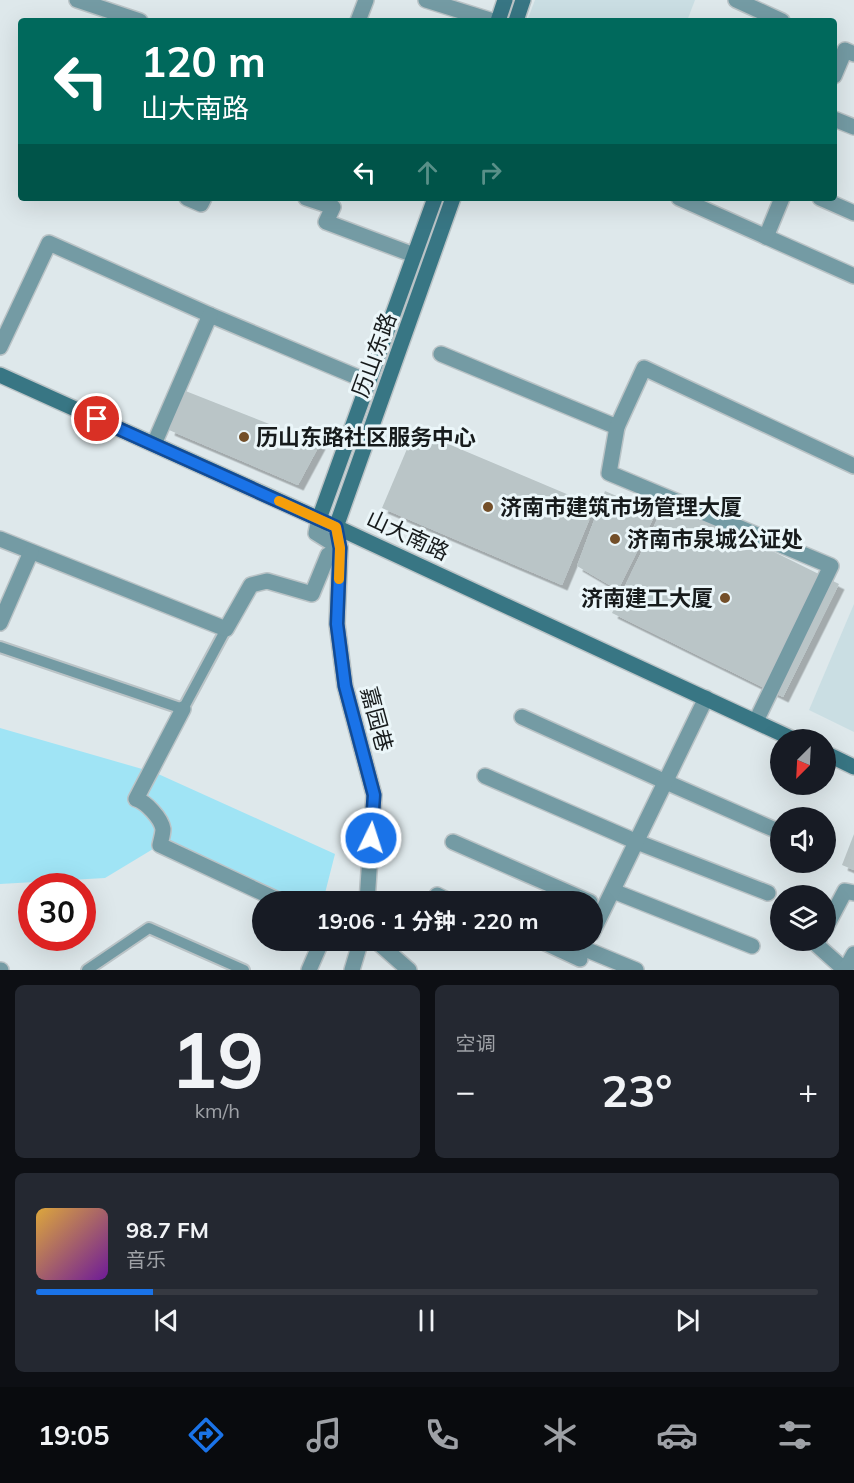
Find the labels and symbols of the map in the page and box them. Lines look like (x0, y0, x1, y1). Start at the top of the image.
street label: 历山东路 (346, 309, 402, 401)
pin (71, 393, 122, 444)
place label: 历山东路社区服务中心 (256, 423, 476, 451)
marker: 历山东路社区服务中心 (237, 430, 251, 444)
place label: 济南市建筑市场管理大厦 (500, 493, 742, 521)
marker: 济南市建筑市场管理大厦 (481, 500, 495, 514)
street label: 山大南路 (362, 504, 454, 566)
place label: 济南市泉城公证处 (627, 525, 803, 553)
marker: 济南市泉城公证处 (608, 532, 622, 546)
place label: 济南建工大厦 (581, 584, 713, 612)
marker: 济南建工大厦 (718, 591, 732, 605)
street label: 嘉园巷 (355, 683, 399, 755)
north arrow (770, 729, 836, 795)
position arrow (339, 806, 403, 870)
speed limit sign: 30 (18, 873, 96, 951)

